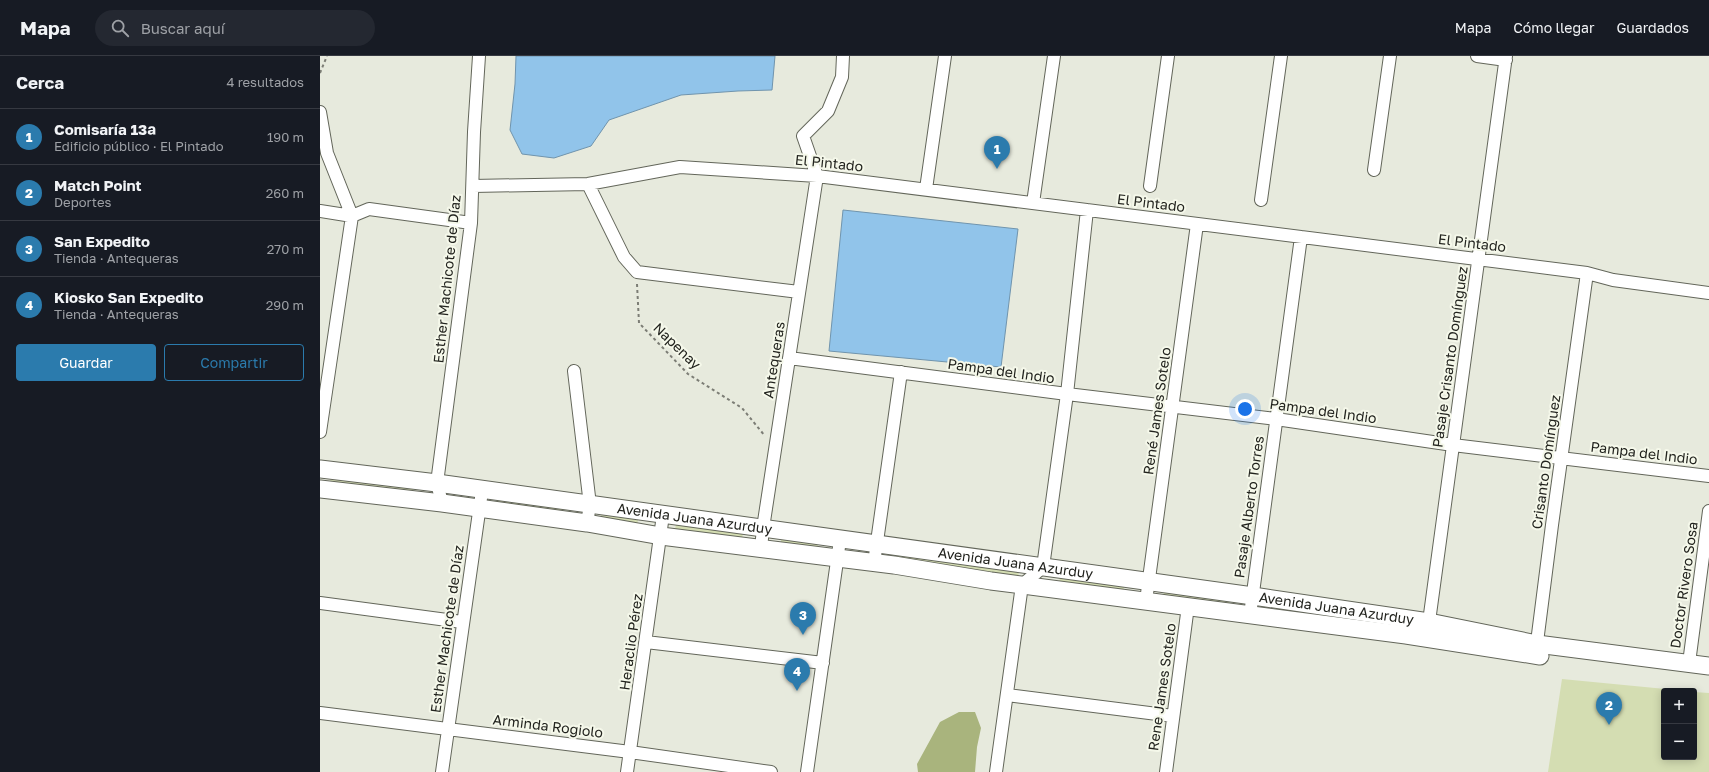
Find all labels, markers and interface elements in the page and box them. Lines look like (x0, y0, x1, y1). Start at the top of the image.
search box (95, 10, 375, 46)
text: Mapa (20, 16, 71, 39)
icon: search (109, 17, 131, 39)
text: Buscar aquí (141, 19, 225, 37)
text: Mapa (1455, 19, 1491, 36)
text: Cómo llegar (1513, 19, 1594, 36)
text: Guardados (1616, 19, 1689, 36)
text: Cerca (16, 72, 64, 93)
text: 4 resultados (226, 74, 304, 90)
text: Comisaría 13ª (54, 120, 156, 138)
text: 1 (26, 129, 32, 145)
text: 190 m (267, 129, 304, 145)
pin: 1 (984, 136, 1010, 169)
text: Edificio público · El Pintado (54, 138, 223, 154)
street label: El Pintado (794, 150, 864, 175)
text: Match Point (54, 176, 142, 194)
text: 2 (25, 185, 33, 201)
text: 260 m (266, 185, 304, 201)
street label: El Pintado (1116, 190, 1186, 215)
text: Deportes (54, 194, 111, 210)
street label: Esther Machicote de Díaz (429, 194, 464, 364)
street label: El Pintado (1437, 230, 1507, 255)
text: San Expedito (54, 232, 150, 250)
text: 3 (25, 241, 33, 257)
text: 270 m (267, 241, 304, 257)
text: Tienda · Antequeras (54, 250, 179, 266)
street label: Pasaje Crisanto Domínguez (1428, 265, 1471, 449)
text: Kiosko San Expedito (54, 288, 204, 306)
text: 4 (25, 297, 33, 313)
text: 290 m (266, 297, 304, 313)
text: Tienda · Antequeras (54, 306, 179, 322)
street label: Napenay (650, 319, 705, 372)
street label: Antequeras (759, 320, 788, 399)
button: Guardar (16, 344, 156, 381)
button: Compartir (164, 344, 304, 381)
street label: René James Sotelo (1139, 346, 1174, 476)
street label: Pampa del Indio (946, 355, 1056, 386)
street label: Crisanto Domínguez (1528, 394, 1563, 530)
street label: Pampa del Indio (1268, 395, 1378, 426)
your location (1235, 399, 1255, 419)
street label: Pasaje Alberto Torres (1230, 435, 1267, 579)
street label: Pampa del Indio (1590, 437, 1699, 468)
street label: Avenida Juana Azurduy (616, 499, 774, 537)
street label: Doctor Rivero Sosa (1666, 521, 1701, 649)
street label: Avenida Juana Azurduy (937, 543, 1094, 582)
street label: Esther Machicote de Díaz (426, 544, 467, 714)
street label: Avenida Juana Azurduy (1258, 588, 1415, 628)
street label: Heraclio Pérez (615, 592, 646, 691)
pin: 3 (790, 602, 816, 635)
street label: Rene James Sotelo (1144, 622, 1179, 752)
pin: 4 (784, 658, 810, 691)
map controls (1661, 688, 1697, 760)
button: + (1661, 688, 1697, 724)
pin: 2 (1596, 692, 1622, 725)
street label: Arminda Rogiolo (492, 710, 604, 741)
button: − (1661, 724, 1697, 760)

